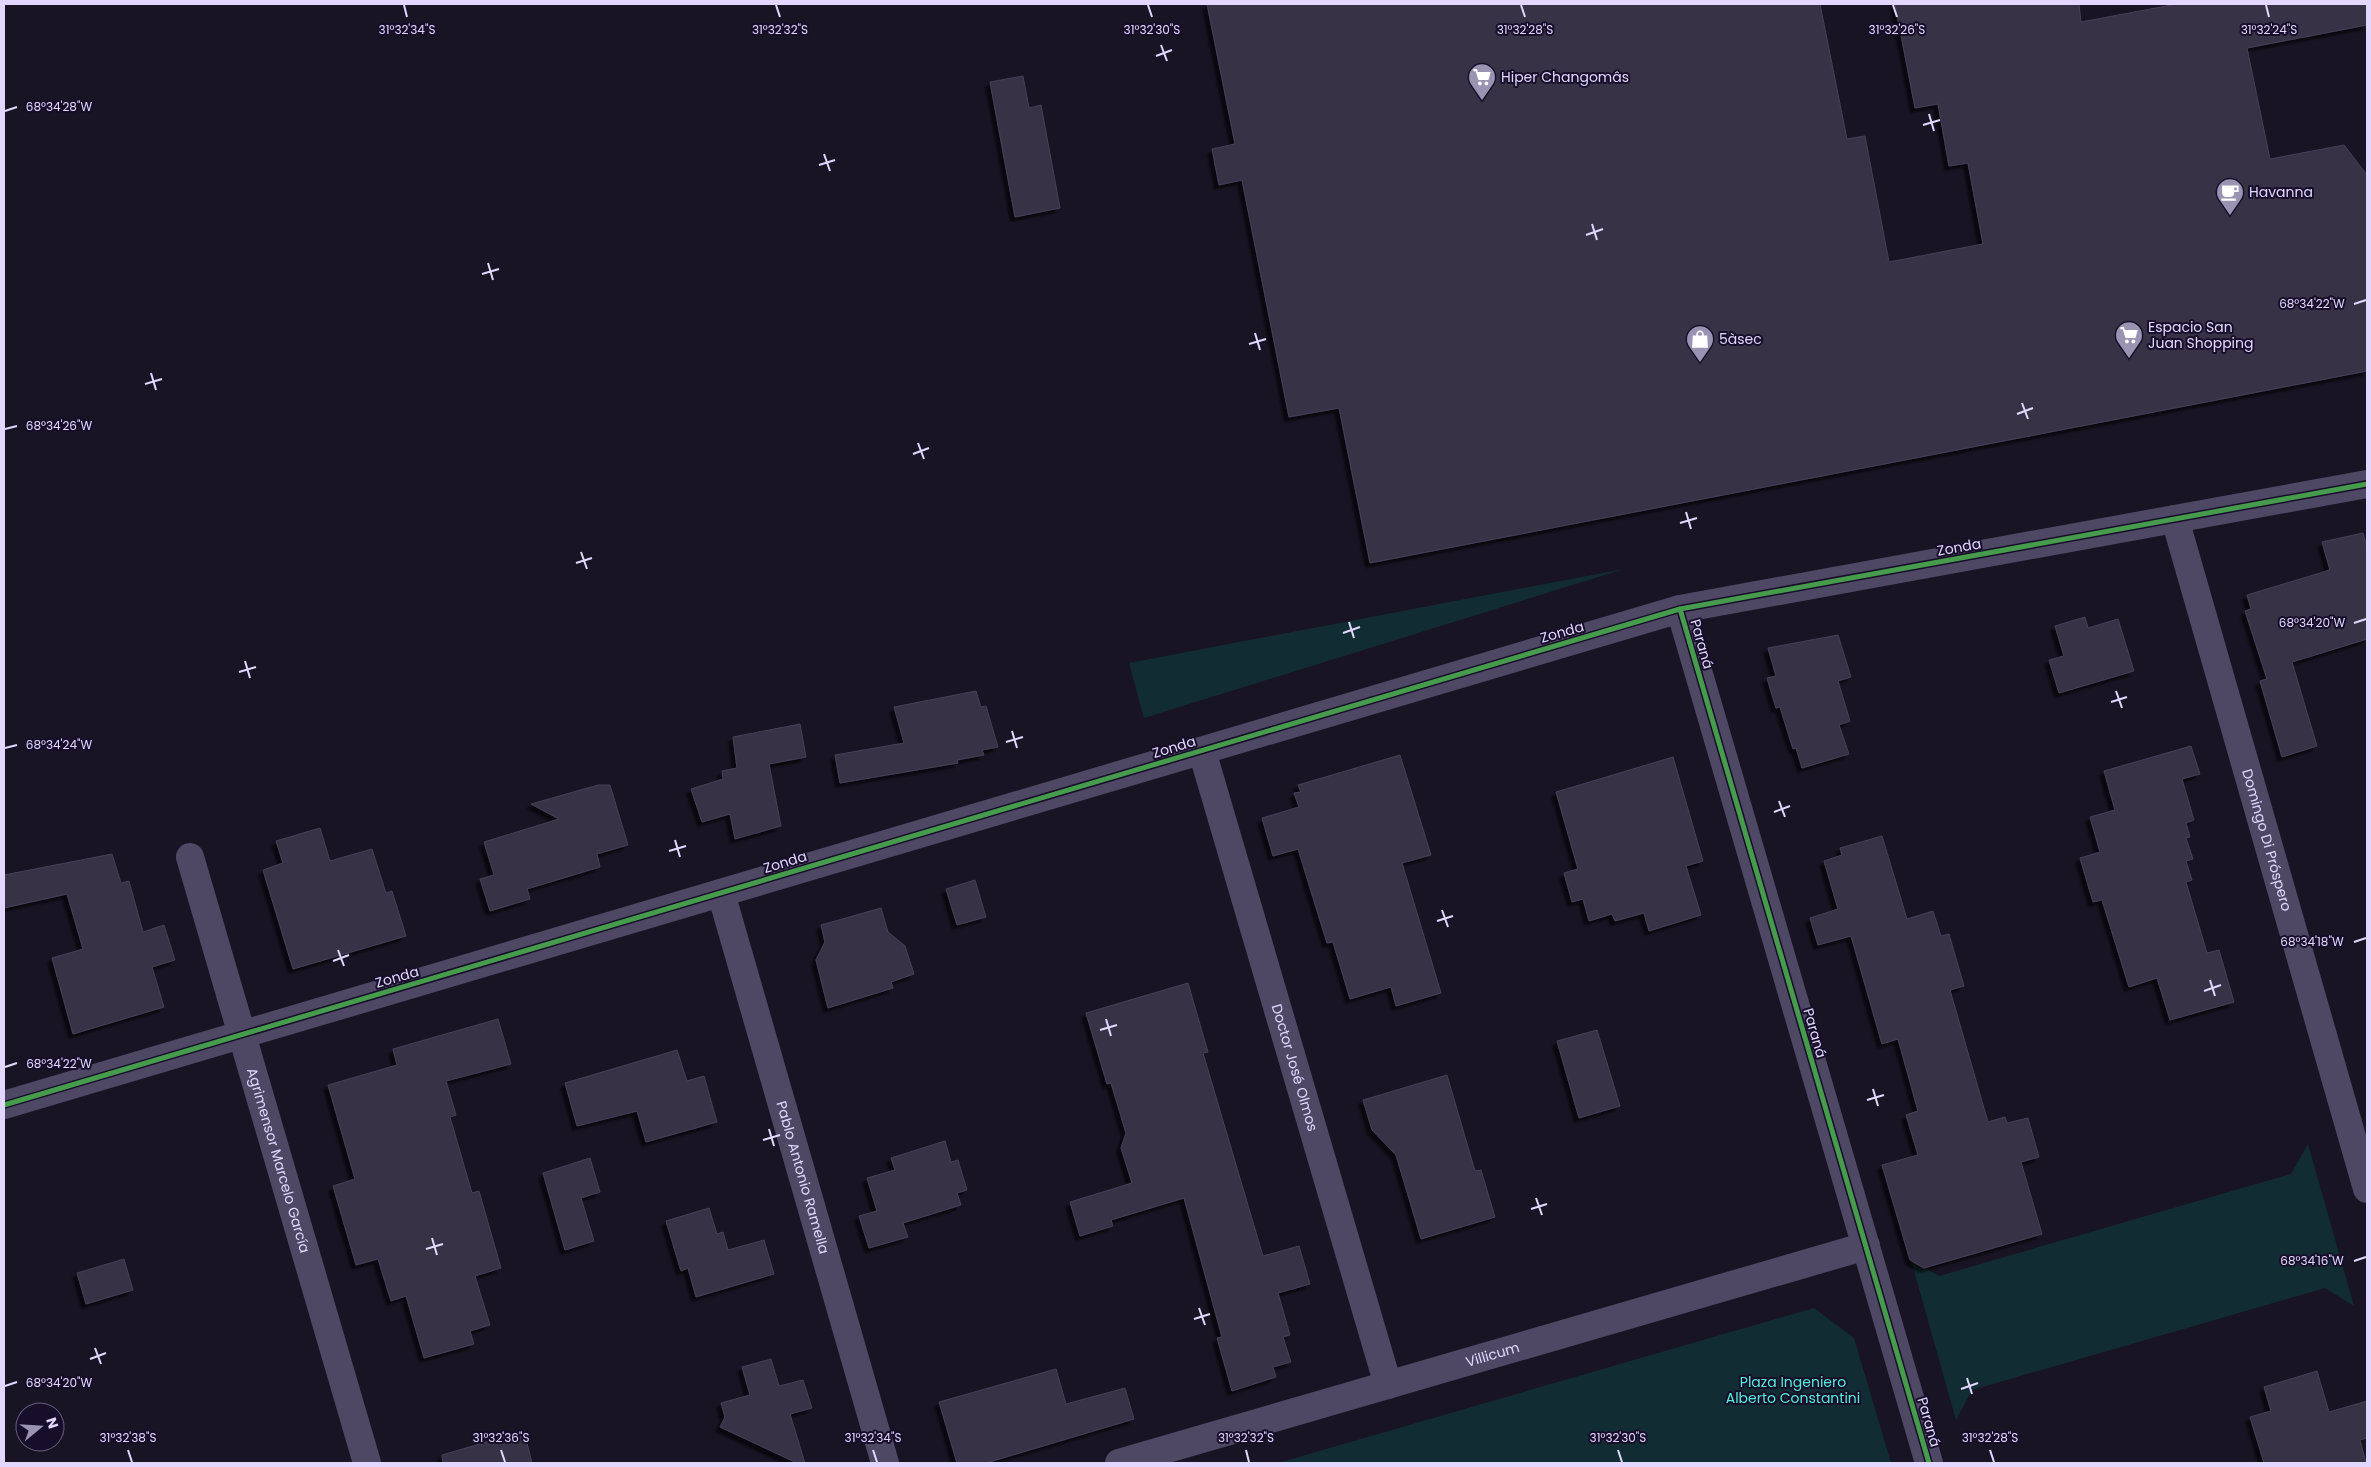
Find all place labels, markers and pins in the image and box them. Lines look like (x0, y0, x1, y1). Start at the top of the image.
supermarket icon: Hiper Changomâs (1467, 62, 1497, 101)
place label: Hiper Changomâs (1501, 67, 1629, 87)
cafe icon: Havanna (2215, 177, 2245, 216)
place label: Havanna (2249, 182, 2313, 202)
place label: Espacio San Juan Shopping (2148, 317, 2253, 353)
supermarket icon: Espacio San Juan Shopping (2114, 320, 2144, 359)
shop icon: 5àsec (1685, 324, 1715, 363)
place label: 5àsec (1719, 329, 1762, 349)

